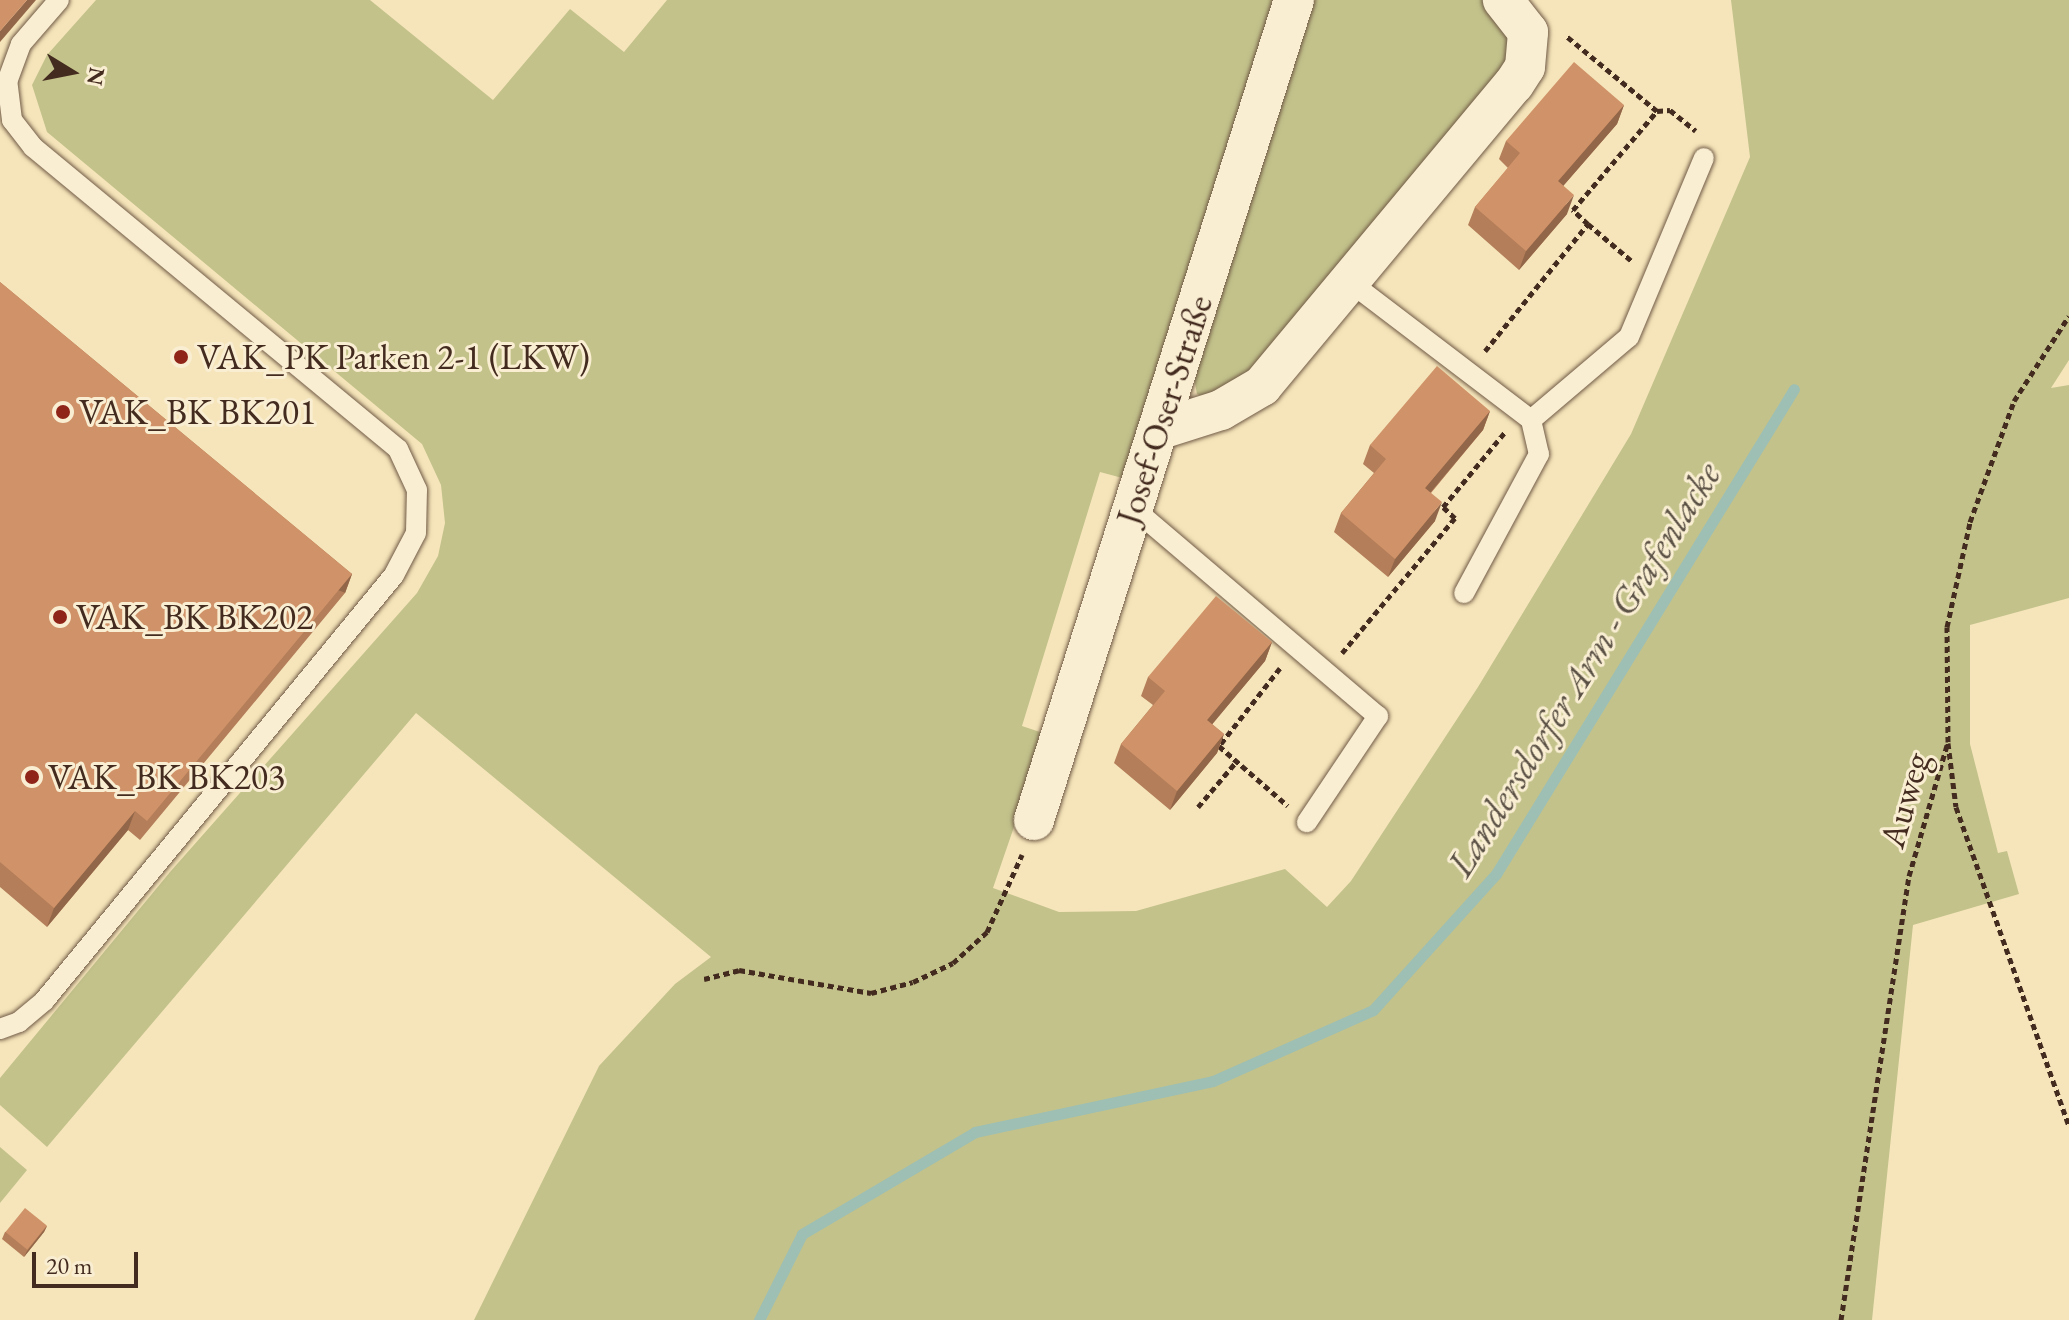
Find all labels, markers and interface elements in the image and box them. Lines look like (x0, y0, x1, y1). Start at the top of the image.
north arrow (32, 32, 112, 112)
text: N (80, 65, 112, 88)
street label: Josef-Oser-Straße (1107, 290, 1221, 530)
place label: VAK_PK Parken 2-1 (LKW) (197, 335, 590, 379)
marker: VAK_PK Parken 2-1 (LKW) (172, 348, 190, 366)
place label: VAK_BK BK201 (79, 390, 316, 434)
marker: VAK_BK BK201 (54, 403, 72, 421)
water label: Landersdorfer Arm - Grafenlacke (1436, 453, 1730, 885)
place label: VAK_BK BK202 (76, 595, 313, 639)
marker: VAK_BK BK202 (51, 608, 69, 626)
street label: Auweg (1870, 747, 1938, 853)
place label: VAK_BK BK203 (48, 755, 285, 799)
marker: VAK_BK BK203 (23, 768, 41, 786)
scale bar (36, 1236, 142, 1286)
text: 20 m (46, 1250, 93, 1281)

